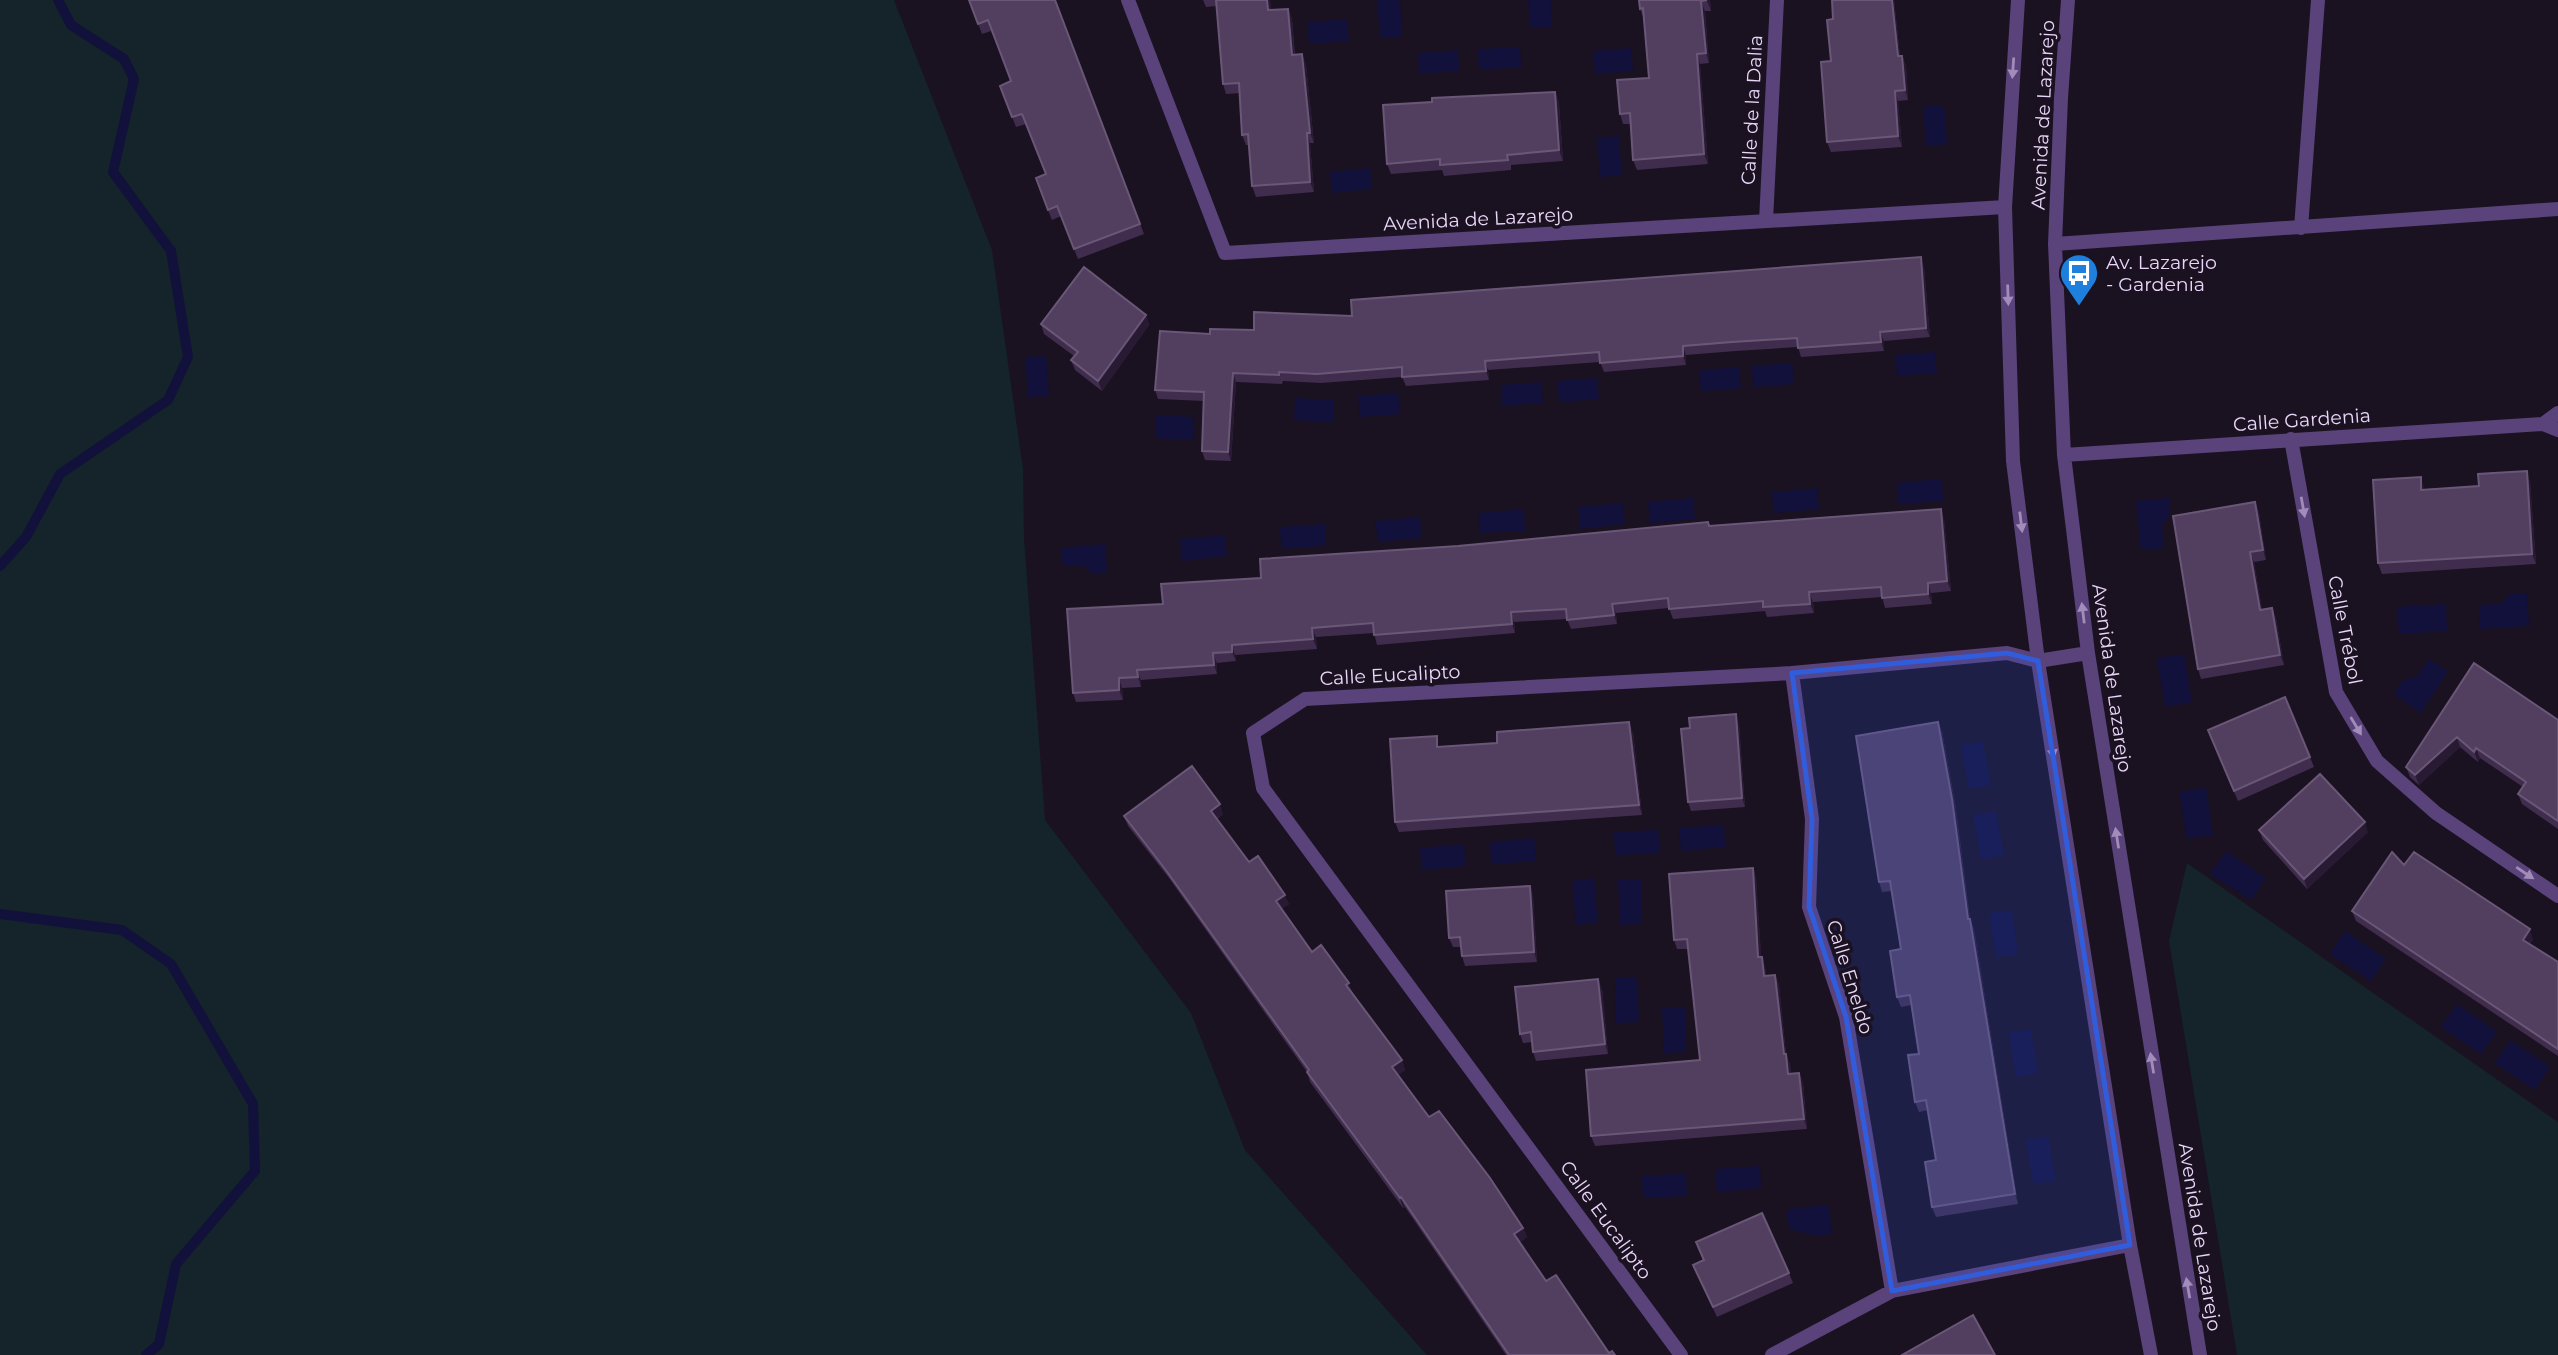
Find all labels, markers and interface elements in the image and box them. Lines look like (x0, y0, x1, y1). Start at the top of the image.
street label: Avenida de Lazarejo (2027, 19, 2059, 211)
street label: Calle de la Dalia (1737, 34, 1767, 186)
one-way arrow (2007, 57, 2018, 79)
street label: Avenida de Lazarejo (1382, 203, 1574, 235)
place label: Av. Lazarejo - Gardenia (2106, 251, 2217, 296)
bus stop icon: Av. Lazarejo - Gardenia (2058, 252, 2100, 307)
one-way arrow (2002, 284, 2013, 306)
street label: Calle Gardenia (2232, 404, 2372, 436)
one-way arrow (2298, 496, 2309, 518)
one-way arrow (2015, 511, 2026, 533)
street label: Calle Trébol (2323, 574, 2367, 686)
street label: Avenida de Lazarejo (2087, 582, 2137, 774)
one-way arrow (2077, 602, 2088, 624)
street label: Calle Eucalipto (1319, 660, 1461, 690)
one-way arrow (2350, 716, 2362, 735)
one-way arrow (2047, 737, 2058, 759)
one-way arrow (2111, 827, 2122, 849)
one-way arrow (2515, 867, 2535, 880)
street label: Calle Eneldo (1822, 917, 1878, 1037)
one-way arrow (2147, 1052, 2158, 1074)
street label: Avenida de Lazarejo (2174, 1141, 2226, 1333)
street label: Calle Eucalipto (1555, 1156, 1657, 1284)
one-way arrow (2183, 1277, 2194, 1299)

